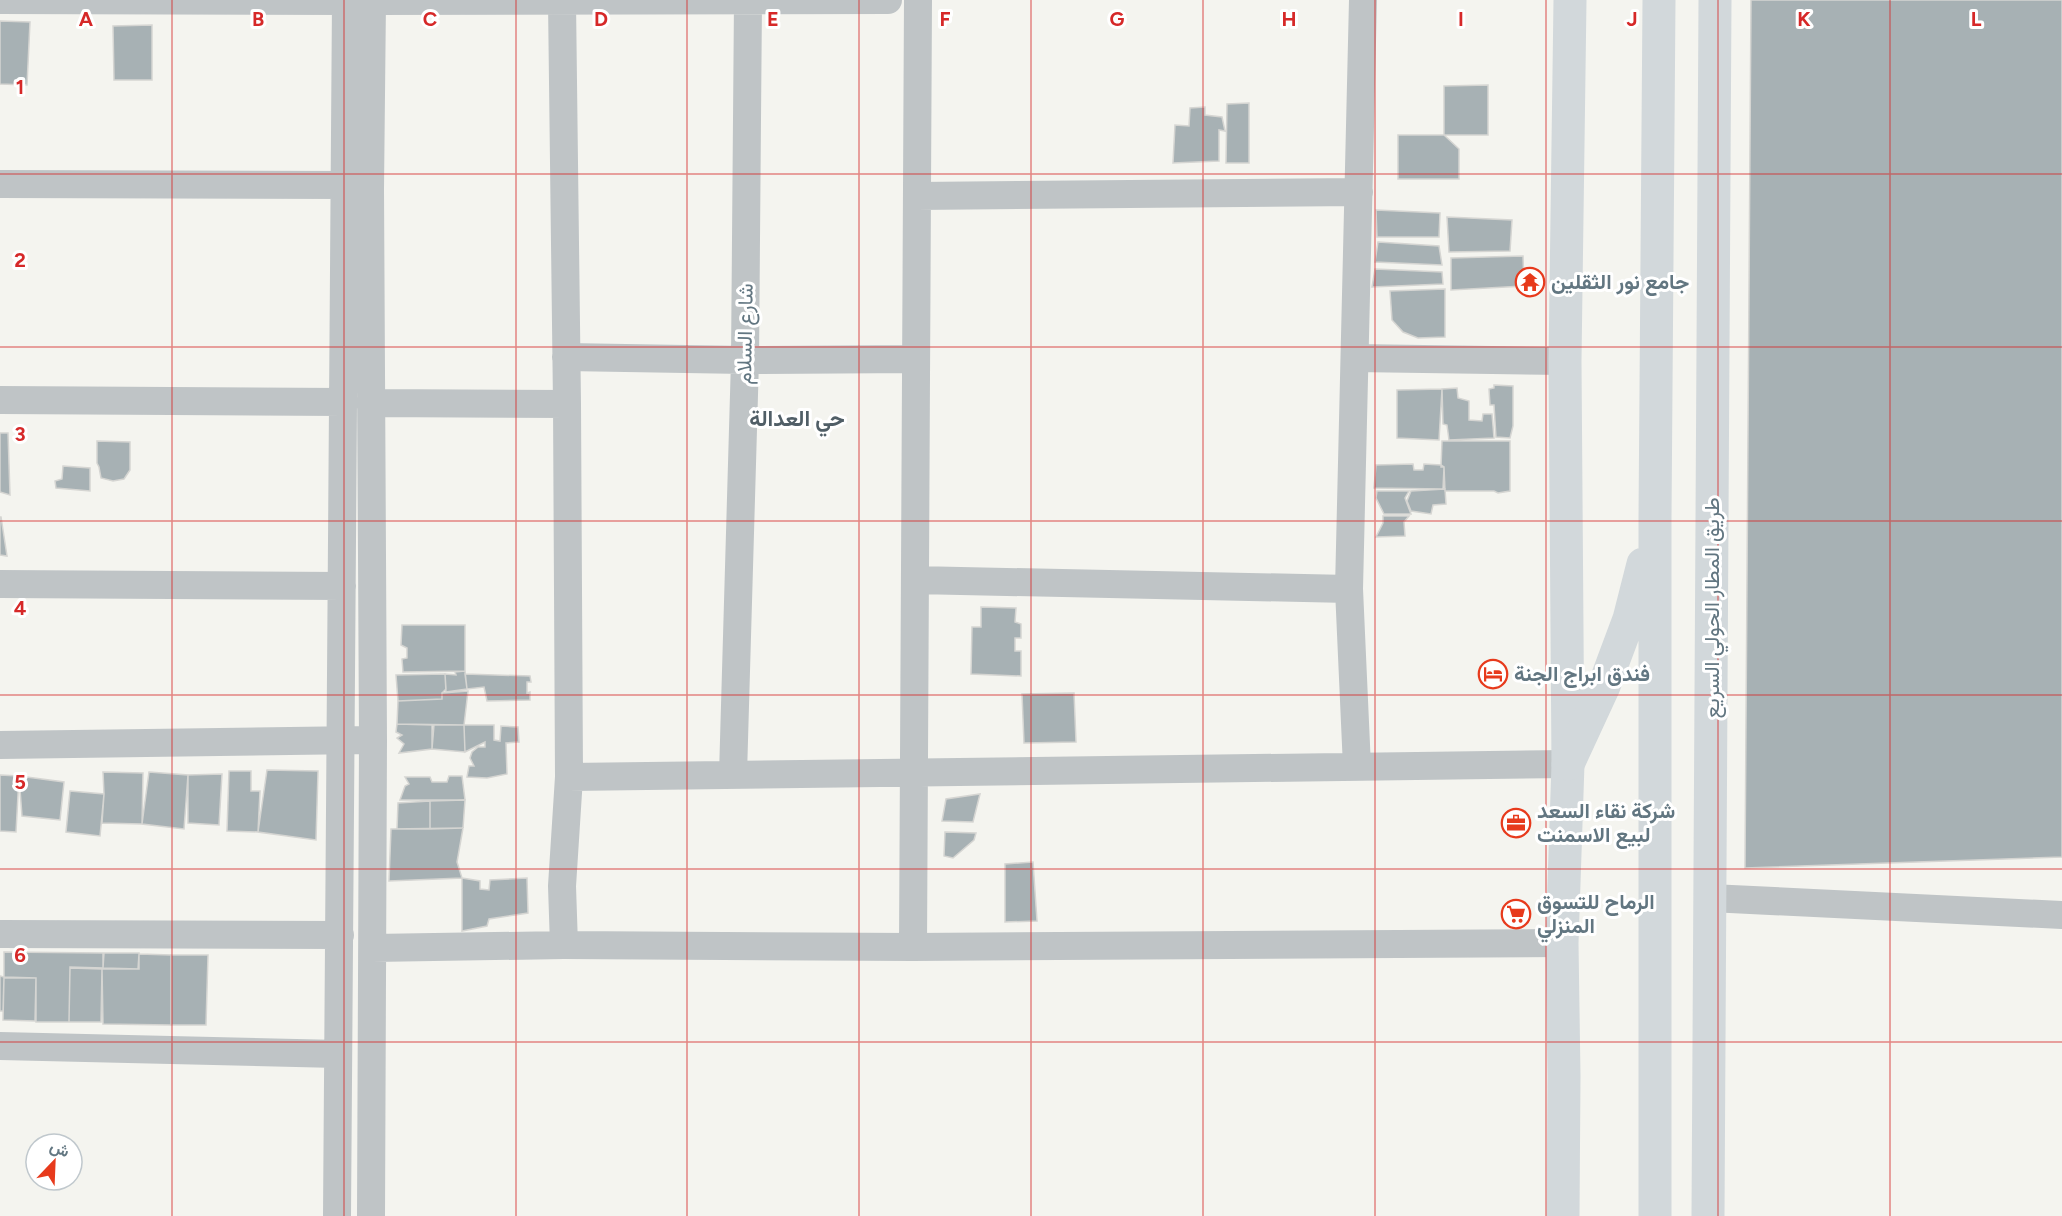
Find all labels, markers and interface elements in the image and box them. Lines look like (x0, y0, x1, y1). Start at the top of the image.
text: A (79, 7, 94, 31)
text: B (252, 7, 264, 31)
text: C (423, 7, 437, 31)
text: D (594, 7, 608, 31)
text: E (767, 7, 779, 31)
text: F (939, 7, 951, 31)
text: G (1110, 7, 1125, 31)
text: H (1282, 7, 1297, 31)
text: I (1458, 7, 1464, 31)
text: J (1626, 7, 1638, 31)
text: K (1797, 7, 1811, 31)
text: L (1971, 7, 1982, 31)
text: 1 (16, 75, 24, 99)
text: 2 (14, 248, 26, 272)
temple icon: جامع نور الثقلين (1514, 266, 1546, 298)
place label: جامع نور الثقلين (1551, 269, 1689, 296)
street label: شارع السلام (731, 283, 760, 385)
district label: حي العدالة (749, 405, 845, 437)
text: 3 (14, 422, 26, 446)
street label: طريق المطار الحولي السريع (1699, 497, 1729, 719)
text: 4 (14, 596, 27, 620)
hotel icon: فندق ابراج الجنة (1477, 658, 1509, 690)
place label: فندق ابراج الجنة (1514, 661, 1650, 688)
text: 5 (14, 770, 26, 794)
place label: شركة نقاء السعد لبيع الاسمنت (1537, 798, 1675, 849)
office icon: شركة نقاء السعد لبيع الاسمنت (1500, 807, 1532, 839)
place label: الرماح للتسوق المنزلي (1537, 889, 1655, 943)
supermarket icon: الرماح للتسوق المنزلي (1500, 898, 1532, 930)
text: 6 (14, 943, 26, 967)
north arrow (24, 1132, 84, 1192)
text: ش (47, 1136, 72, 1161)

